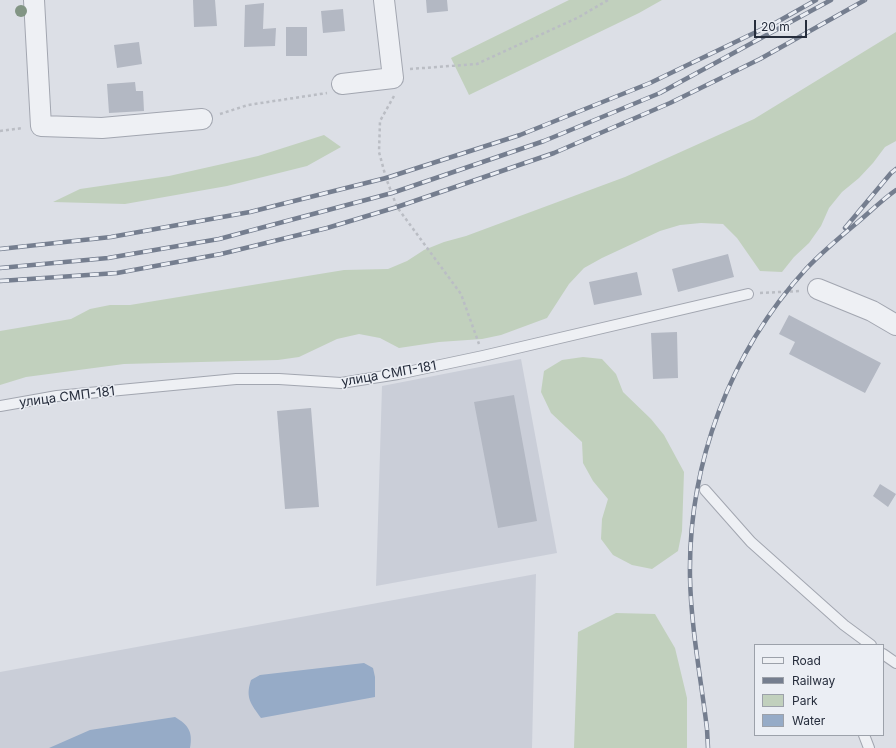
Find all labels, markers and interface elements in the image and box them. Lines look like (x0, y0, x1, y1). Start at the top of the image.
scale bar (756, 12, 809, 38)
text: 20 m (761, 19, 790, 34)
street label: улица СМП-181 (340, 358, 438, 390)
street label: улица СМП-181 (18, 383, 116, 411)
legend (754, 644, 884, 736)
text: Road (792, 653, 821, 668)
text: Railway (792, 673, 835, 688)
text: Park (792, 693, 818, 708)
text: Water (792, 713, 825, 728)

